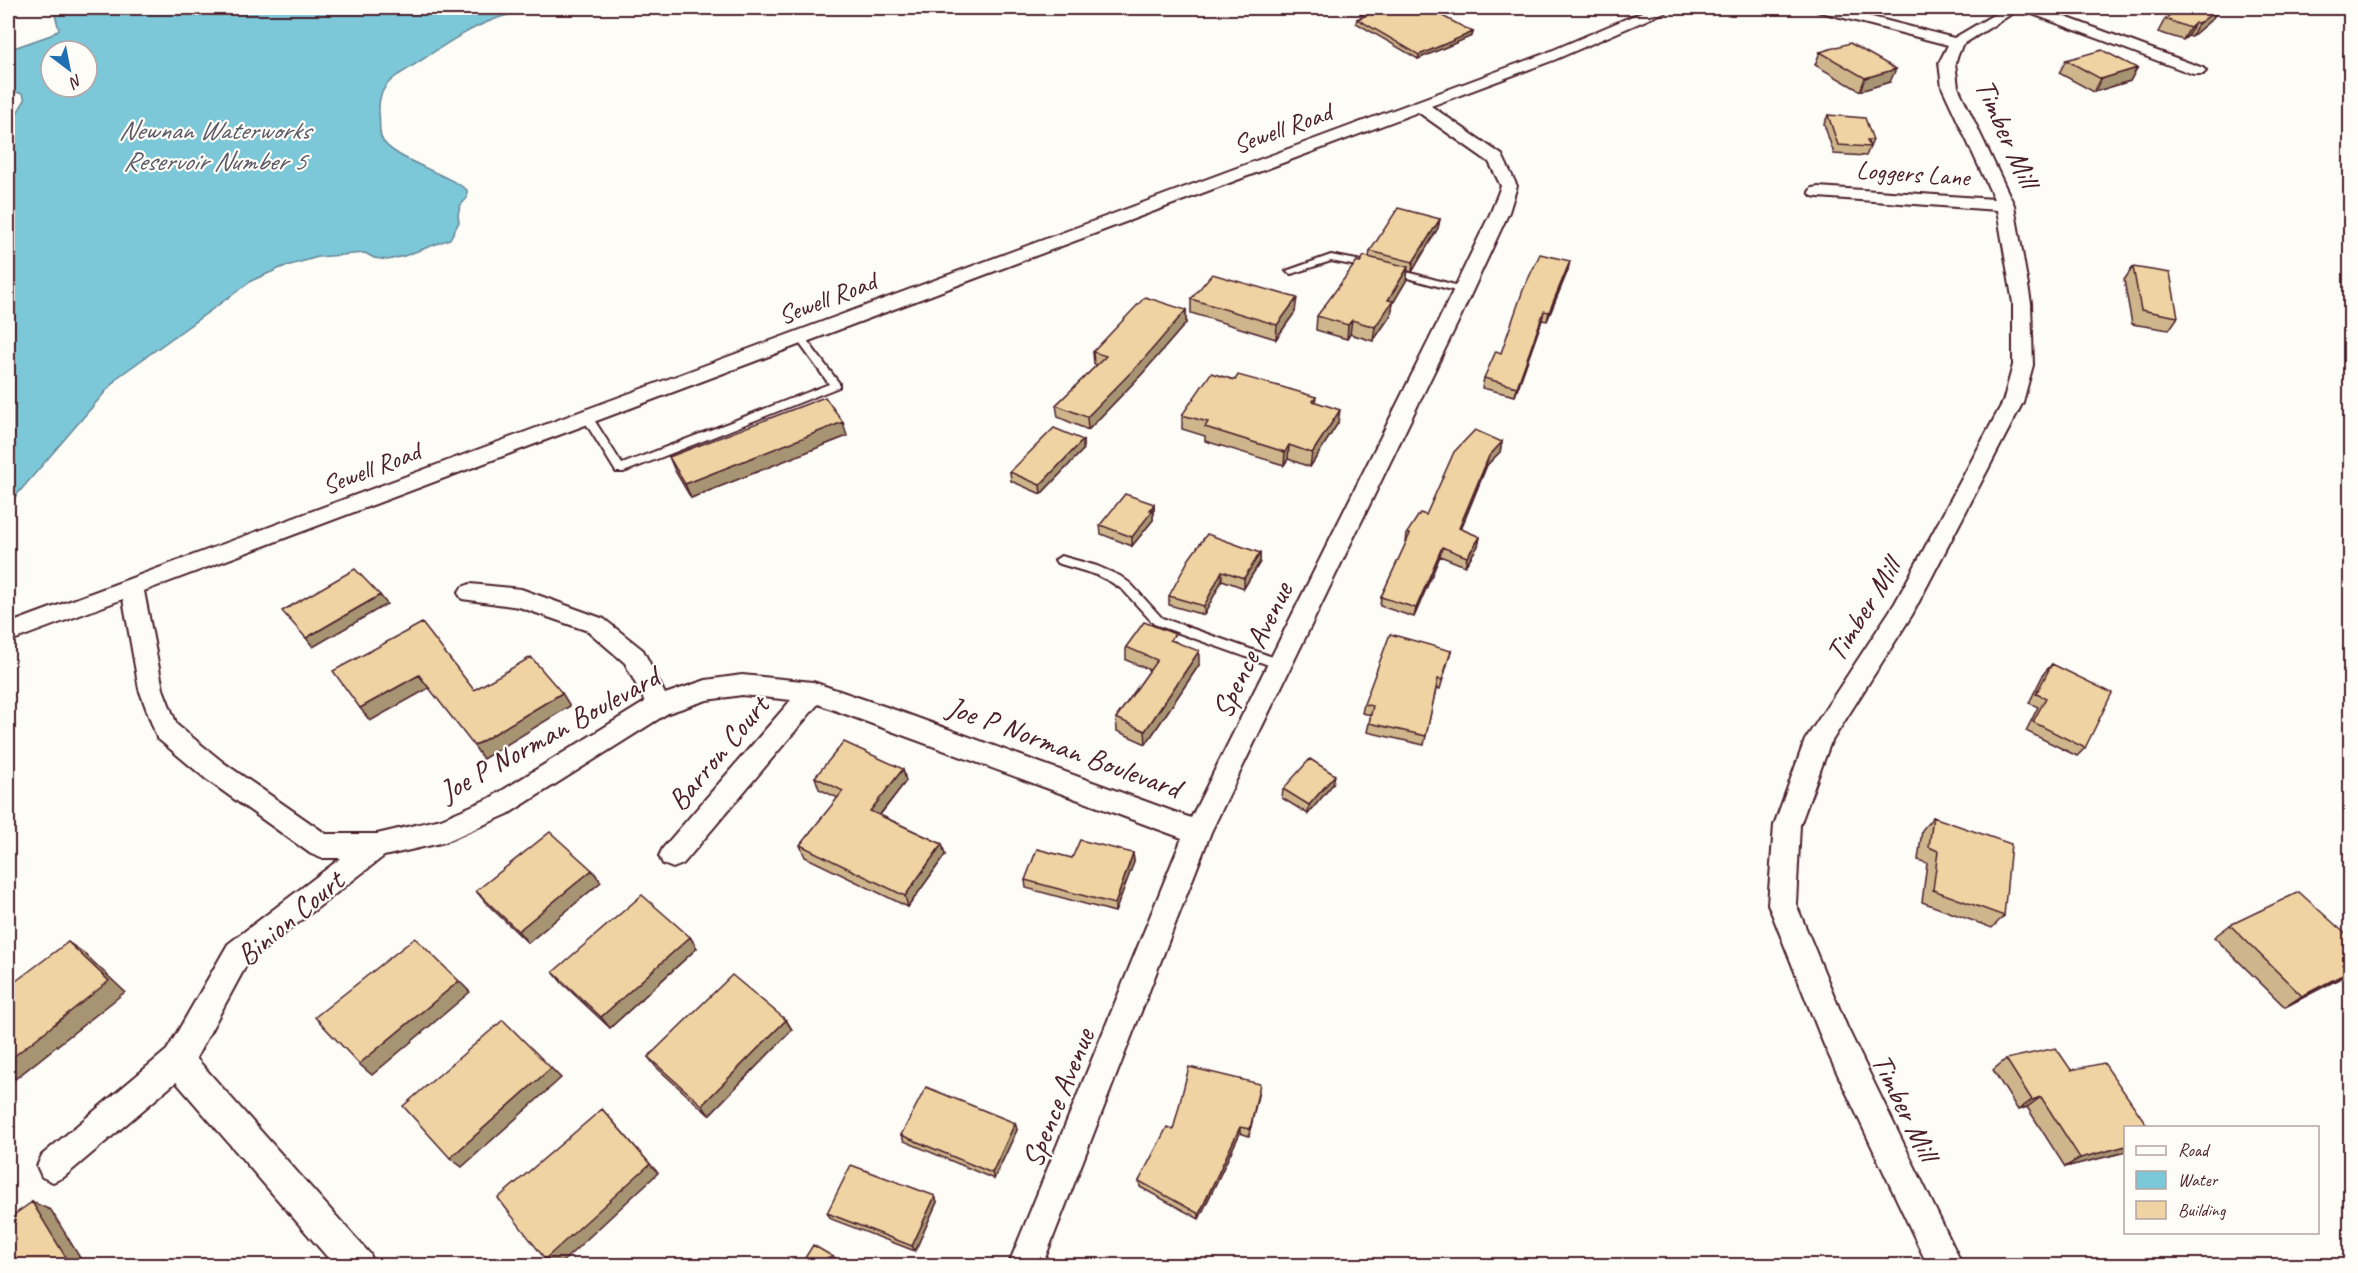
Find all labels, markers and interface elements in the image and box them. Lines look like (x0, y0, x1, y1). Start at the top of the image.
north arrow (39, 39, 99, 99)
text: N (64, 70, 86, 94)
street label: Timber Mill (1966, 73, 2050, 197)
street label: Sewell Road (1229, 94, 1339, 161)
water label: Newnan Waterworks Reservoir Number 5 (118, 113, 314, 178)
street label: Loggers Lane (1855, 153, 1973, 194)
street label: Sewell Road (774, 263, 884, 332)
street label: Sewell Road (318, 433, 428, 502)
street label: Timber Mill (1817, 547, 1912, 669)
street label: Spence Avenue (1203, 574, 1302, 724)
street label: Joe P Norman Boulevard (431, 656, 669, 811)
street label: Barron Court (659, 685, 779, 818)
street label: Joe P Norman Boulevard (940, 687, 1190, 808)
street label: Binion Court (229, 860, 354, 974)
street label: Spence Avenue (1013, 1021, 1104, 1173)
street label: Timber Mill (1863, 1047, 1949, 1171)
legend (2124, 1126, 2319, 1234)
text: Road (2178, 1139, 2211, 1161)
text: Water (2178, 1169, 2219, 1191)
text: Building (2178, 1199, 2227, 1221)

